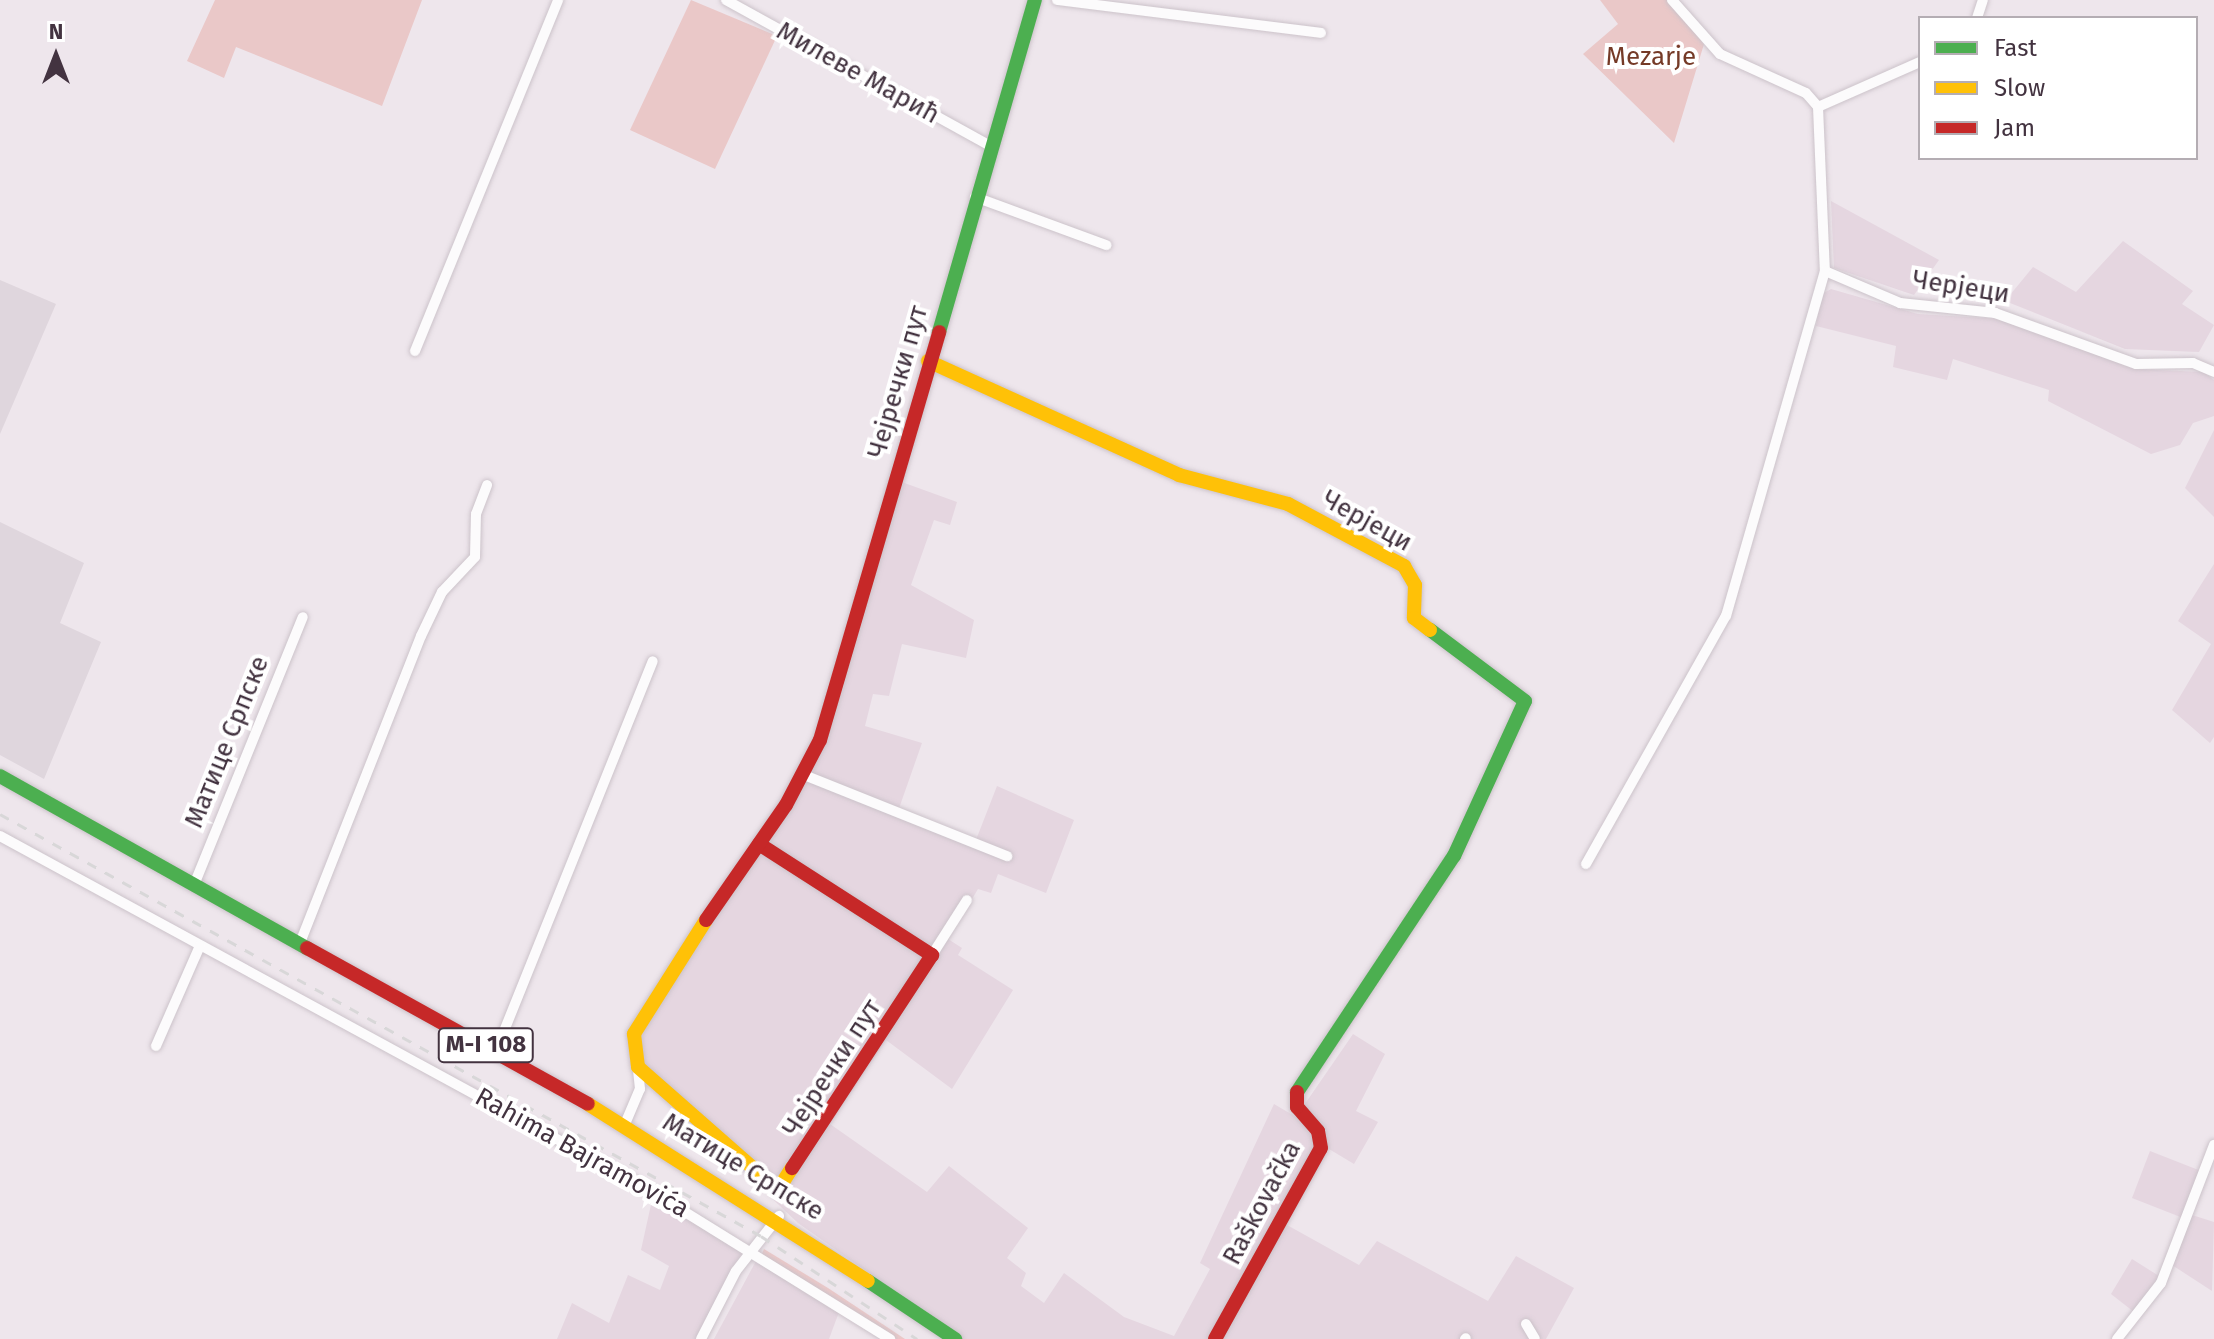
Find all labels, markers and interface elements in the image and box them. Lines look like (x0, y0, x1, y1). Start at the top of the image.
street label: Милеве Мaрић (771, 15, 945, 131)
north arrow (16, 16, 96, 96)
legend (1918, 16, 2198, 160)
text: N (49, 18, 63, 45)
text: Fast (1994, 34, 2037, 62)
park label: Mezarje (1606, 41, 1696, 73)
text: Slow (1994, 74, 2045, 102)
text: Jam (1994, 114, 2035, 142)
street label: Черјеци (1910, 264, 2012, 310)
street label: Чејречки пут (861, 302, 935, 462)
street label: Черјеци (1317, 484, 1417, 558)
street label: Матице Српске (178, 652, 276, 832)
street label: Чејречки пут (776, 994, 888, 1142)
road number: M-I 108 (436, 1025, 536, 1065)
street label: Rahima Bajramovića (470, 1081, 694, 1225)
street label: Матице Српске (657, 1107, 829, 1227)
street label: Raškovačka (1216, 1136, 1308, 1270)

